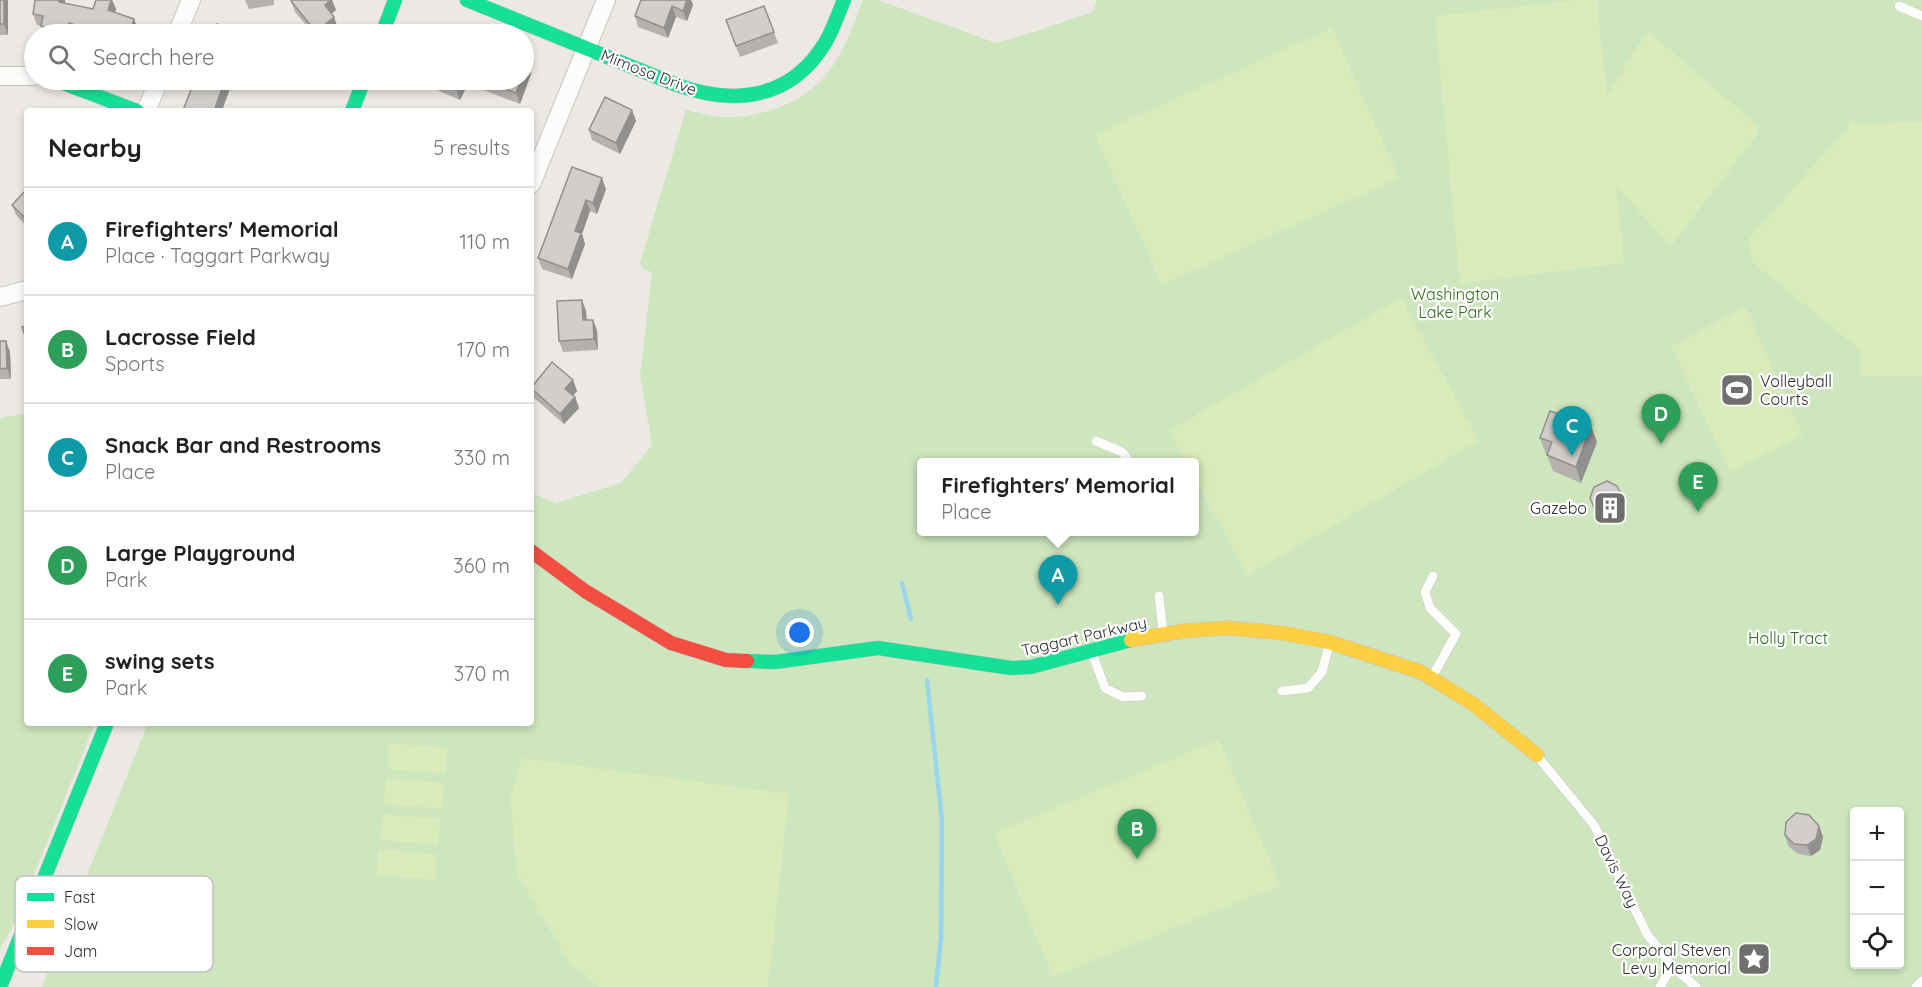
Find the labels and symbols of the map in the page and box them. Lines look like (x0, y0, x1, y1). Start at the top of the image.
street label: Mimosa Drive (598, 45, 700, 99)
park label: Washington Lake Park (1411, 284, 1499, 322)
place label: Volleyball Courts (1760, 371, 1832, 409)
sports icon: Volleyball Courts (1719, 372, 1755, 408)
pin: D (1642, 394, 1680, 444)
pin: C (1552, 406, 1592, 456)
pin: E (1678, 462, 1718, 512)
building icon: Gazebo (1592, 490, 1628, 526)
place label: Gazebo (1530, 498, 1587, 518)
pin: A (1038, 556, 1078, 605)
street label: Taggart Parkway (1019, 612, 1149, 660)
your location (785, 618, 814, 647)
park label: Holly Tract (1748, 628, 1828, 648)
pin: B (1118, 810, 1156, 859)
street label: Davis Way (1591, 831, 1643, 911)
legend (15, 876, 213, 972)
text: Fast (64, 887, 95, 907)
text: Slow (64, 914, 98, 934)
place label: Corporal Steven Levy Memorial (1612, 940, 1731, 978)
text: Jam (64, 941, 97, 961)
place icon: Corporal Steven Levy Memorial (1736, 941, 1772, 977)

